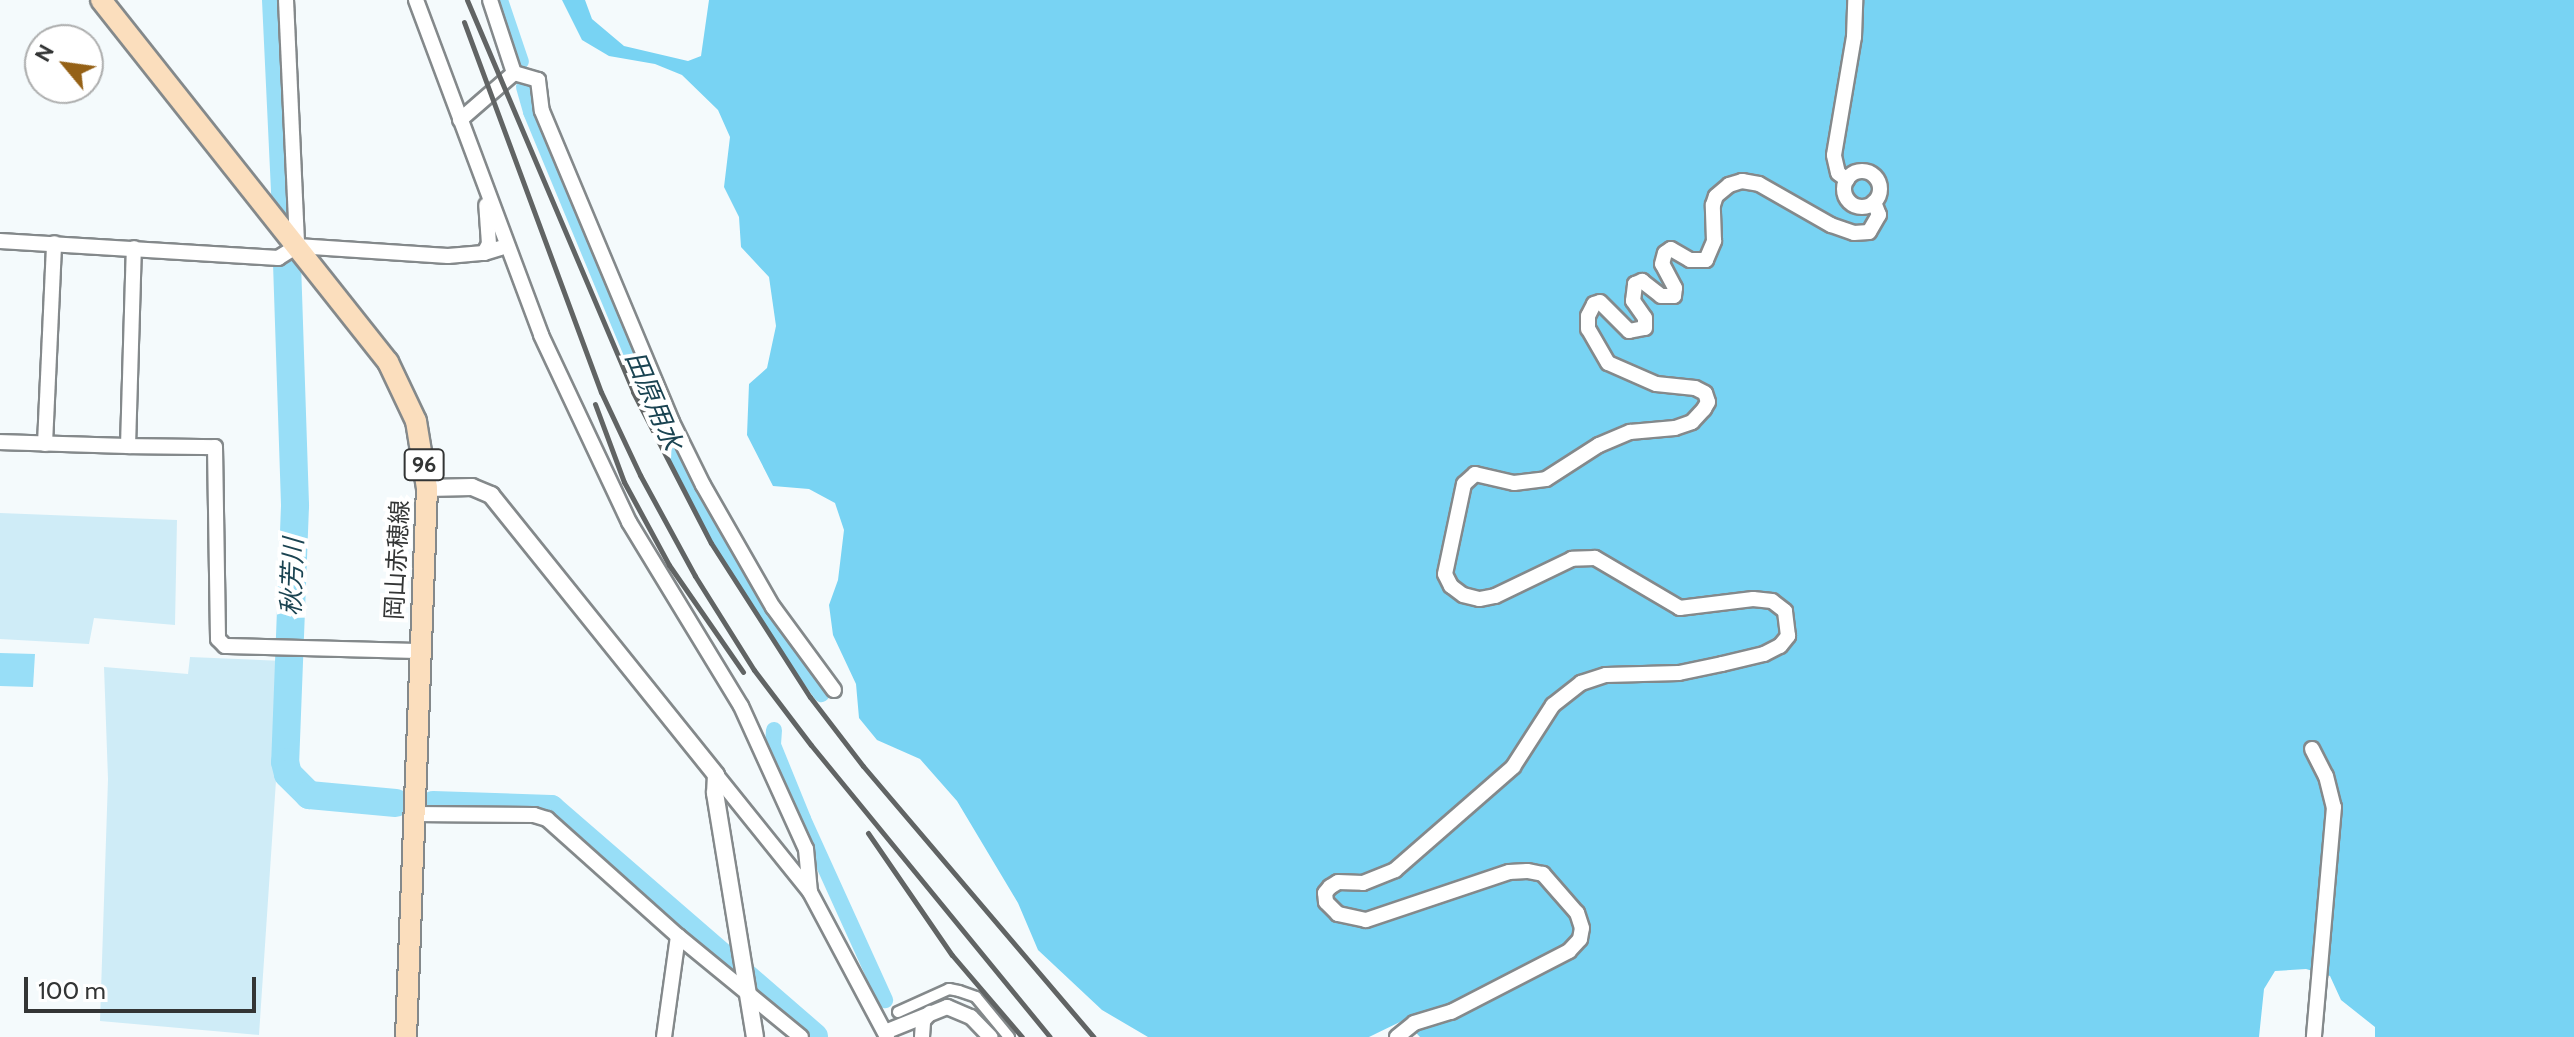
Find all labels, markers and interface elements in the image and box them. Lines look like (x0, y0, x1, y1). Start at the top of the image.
north arrow (24, 24, 104, 104)
text: N (29, 40, 60, 66)
water label: 田原用水 (618, 347, 688, 455)
road number: 96 (402, 447, 446, 483)
street label: 岡山赤穂線 (379, 499, 415, 621)
water label: 秋芳川 (276, 537, 310, 617)
scale bar (28, 961, 260, 1011)
text: 100 m (38, 976, 106, 1005)

